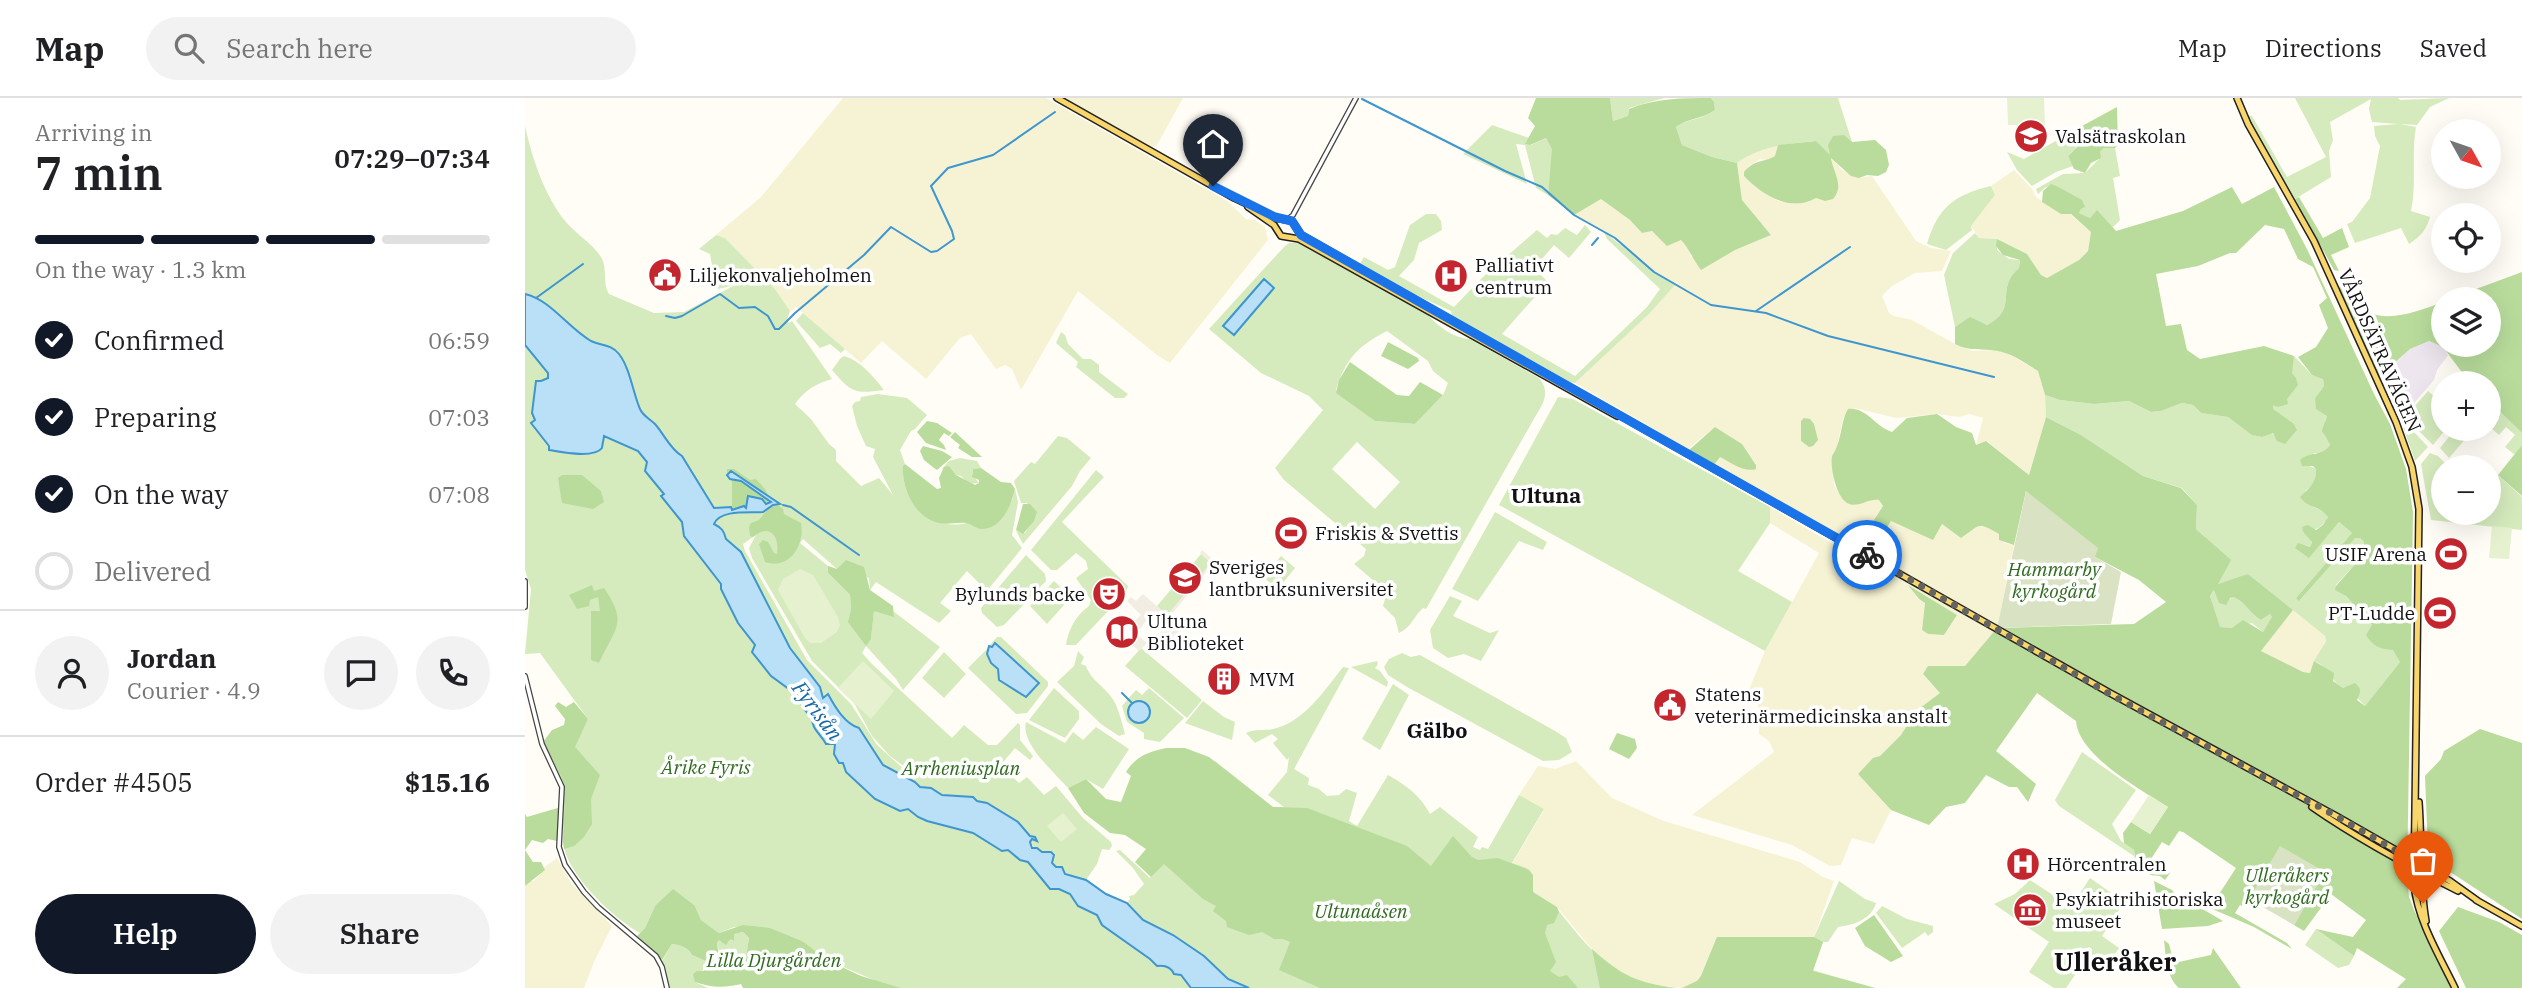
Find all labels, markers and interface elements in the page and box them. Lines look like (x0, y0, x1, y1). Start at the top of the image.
search box (146, 17, 636, 80)
text: Map (35, 27, 104, 70)
icon: search (170, 29, 208, 67)
text: Search here (226, 31, 373, 65)
text: Map (2178, 32, 2227, 64)
text: Directions (2265, 32, 2382, 64)
text: Saved (2420, 32, 2487, 64)
pin (1183, 114, 1243, 186)
text: Arriving in (35, 117, 152, 147)
school or university icon: Valsätraskolan (2012, 117, 2050, 155)
north arrow (2431, 119, 2501, 189)
map controls (2431, 119, 2501, 525)
place label: Valsätraskolan (2055, 124, 2186, 148)
icon: home (1194, 125, 1232, 163)
text: 07:29–07:34 (334, 141, 490, 175)
text: 7 min (35, 143, 163, 203)
button: locate (2431, 203, 2501, 273)
place label: Palliativt centrum (1475, 253, 1554, 299)
text: On the way · 1.3 km (35, 254, 247, 284)
public building icon: Liljekonvaljeholmen (646, 256, 684, 294)
hospital icon: Palliativt centrum (1432, 257, 1470, 295)
place label: Liljekonvaljeholmen (689, 263, 872, 287)
street label: VÅRDSÄTRAVÄGEN (2333, 265, 2427, 435)
button: layers (2431, 287, 2501, 357)
icon: check (35, 321, 73, 359)
text: Confirmed (94, 323, 225, 357)
text: 06:59 (428, 325, 490, 355)
button: + (2431, 371, 2501, 441)
icon: check (35, 398, 73, 436)
text: Preparing (94, 400, 216, 434)
text: 07:03 (428, 402, 490, 432)
button: − (2431, 455, 2501, 525)
icon: check (35, 475, 73, 513)
text: On the way (94, 477, 228, 511)
text: 07:08 (428, 479, 490, 509)
district label: Ultuna (1511, 481, 1581, 509)
sports icon: Friskis & Svettis (1272, 514, 1310, 552)
courier (1832, 520, 1902, 590)
place label: Friskis & Svettis (1315, 521, 1459, 545)
sports icon: USIF Arena (2432, 535, 2470, 573)
icon: bike (1848, 536, 1886, 574)
place label: USIF Arena (2325, 542, 2427, 566)
text: Delivered (94, 554, 211, 588)
place label: Sveriges lantbruksuniversitet (1209, 555, 1394, 601)
park label: Hammarby kyrkogård (2006, 557, 2102, 603)
school or university icon: Sveriges lantbruksuniversitet (1166, 559, 1204, 597)
theatre icon: Bylunds backe (1090, 575, 1128, 613)
place label: Bylunds backe (955, 582, 1085, 606)
sports icon: PT-Ludde (2421, 594, 2459, 632)
place label: PT-Ludde (2328, 601, 2415, 625)
place label: Ultuna Biblioteket (1147, 609, 1244, 655)
library icon: Ultuna Biblioteket (1103, 613, 1141, 651)
button: person (35, 636, 109, 710)
button: chat (324, 636, 398, 710)
button: phone (416, 636, 490, 710)
text: Jordan (127, 641, 217, 675)
building icon: MVM (1205, 660, 1243, 698)
place label: MVM (1249, 667, 1295, 691)
water label: Fyrisån (785, 674, 850, 746)
text: Courier · 4.9 (127, 675, 261, 705)
place label: Statens veterinärmedicinska anstalt (1695, 682, 1948, 728)
public building icon: Statens veterinärmedicinska anstalt (1651, 686, 1689, 724)
district label: Gälbo (1407, 716, 1467, 744)
park label: Årike Fyris (659, 755, 751, 779)
park label: Arrheniusplan (900, 756, 1020, 780)
text: Order #4505 (35, 765, 193, 799)
text: $15.16 (405, 765, 490, 799)
pin (2393, 831, 2453, 903)
icon: bag (2404, 842, 2442, 880)
hospital icon: Hörcentralen (2004, 845, 2042, 883)
place label: Hörcentralen (2047, 852, 2167, 876)
park label: Ulleråkers kyrkogård (2245, 863, 2330, 909)
place label: Psykiatrihistoriska museet (2055, 887, 2224, 933)
museum icon: Psykiatrihistoriska museet (2011, 891, 2049, 929)
button: Help (35, 894, 256, 974)
button: Share (270, 894, 490, 974)
park label: Ultunaåsen (1314, 899, 1408, 923)
district label: Ulleråker (2054, 944, 2176, 978)
park label: Lilla Djurgården (706, 948, 841, 972)

